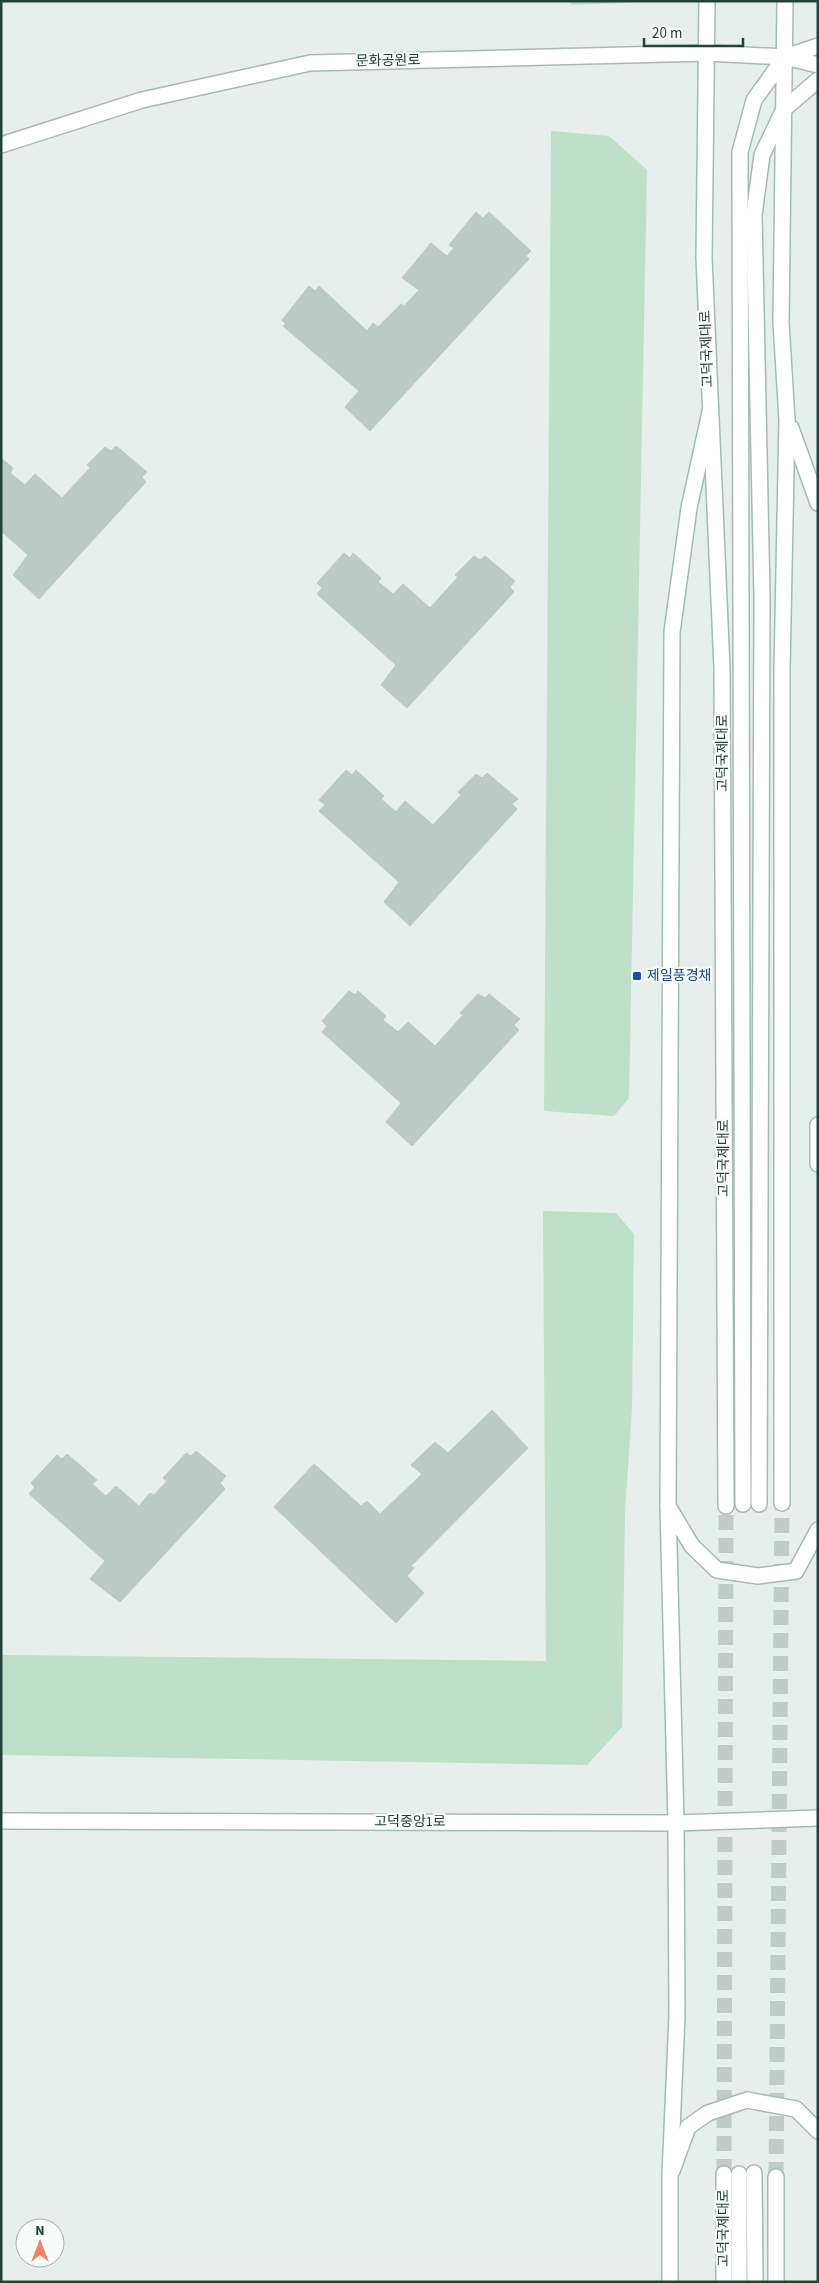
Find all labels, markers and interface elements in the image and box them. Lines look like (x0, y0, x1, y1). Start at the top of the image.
scale bar (644, 15, 743, 47)
text: 20 m (652, 23, 682, 44)
street label: 문화공원로 (356, 50, 420, 72)
street label: 고덕국제대로 (696, 310, 718, 388)
street label: 고덕국제대로 (713, 714, 733, 792)
place label: 제일풍경채 (647, 966, 711, 986)
marker: 제일풍경채 (631, 970, 643, 982)
street label: 고덕국제대로 (714, 1119, 734, 1197)
street label: 고덕중앙1로 (374, 1812, 446, 1832)
street label: 고덕국제대로 (714, 2189, 734, 2267)
north arrow (15, 2218, 65, 2268)
text: N (35, 2221, 45, 2241)

